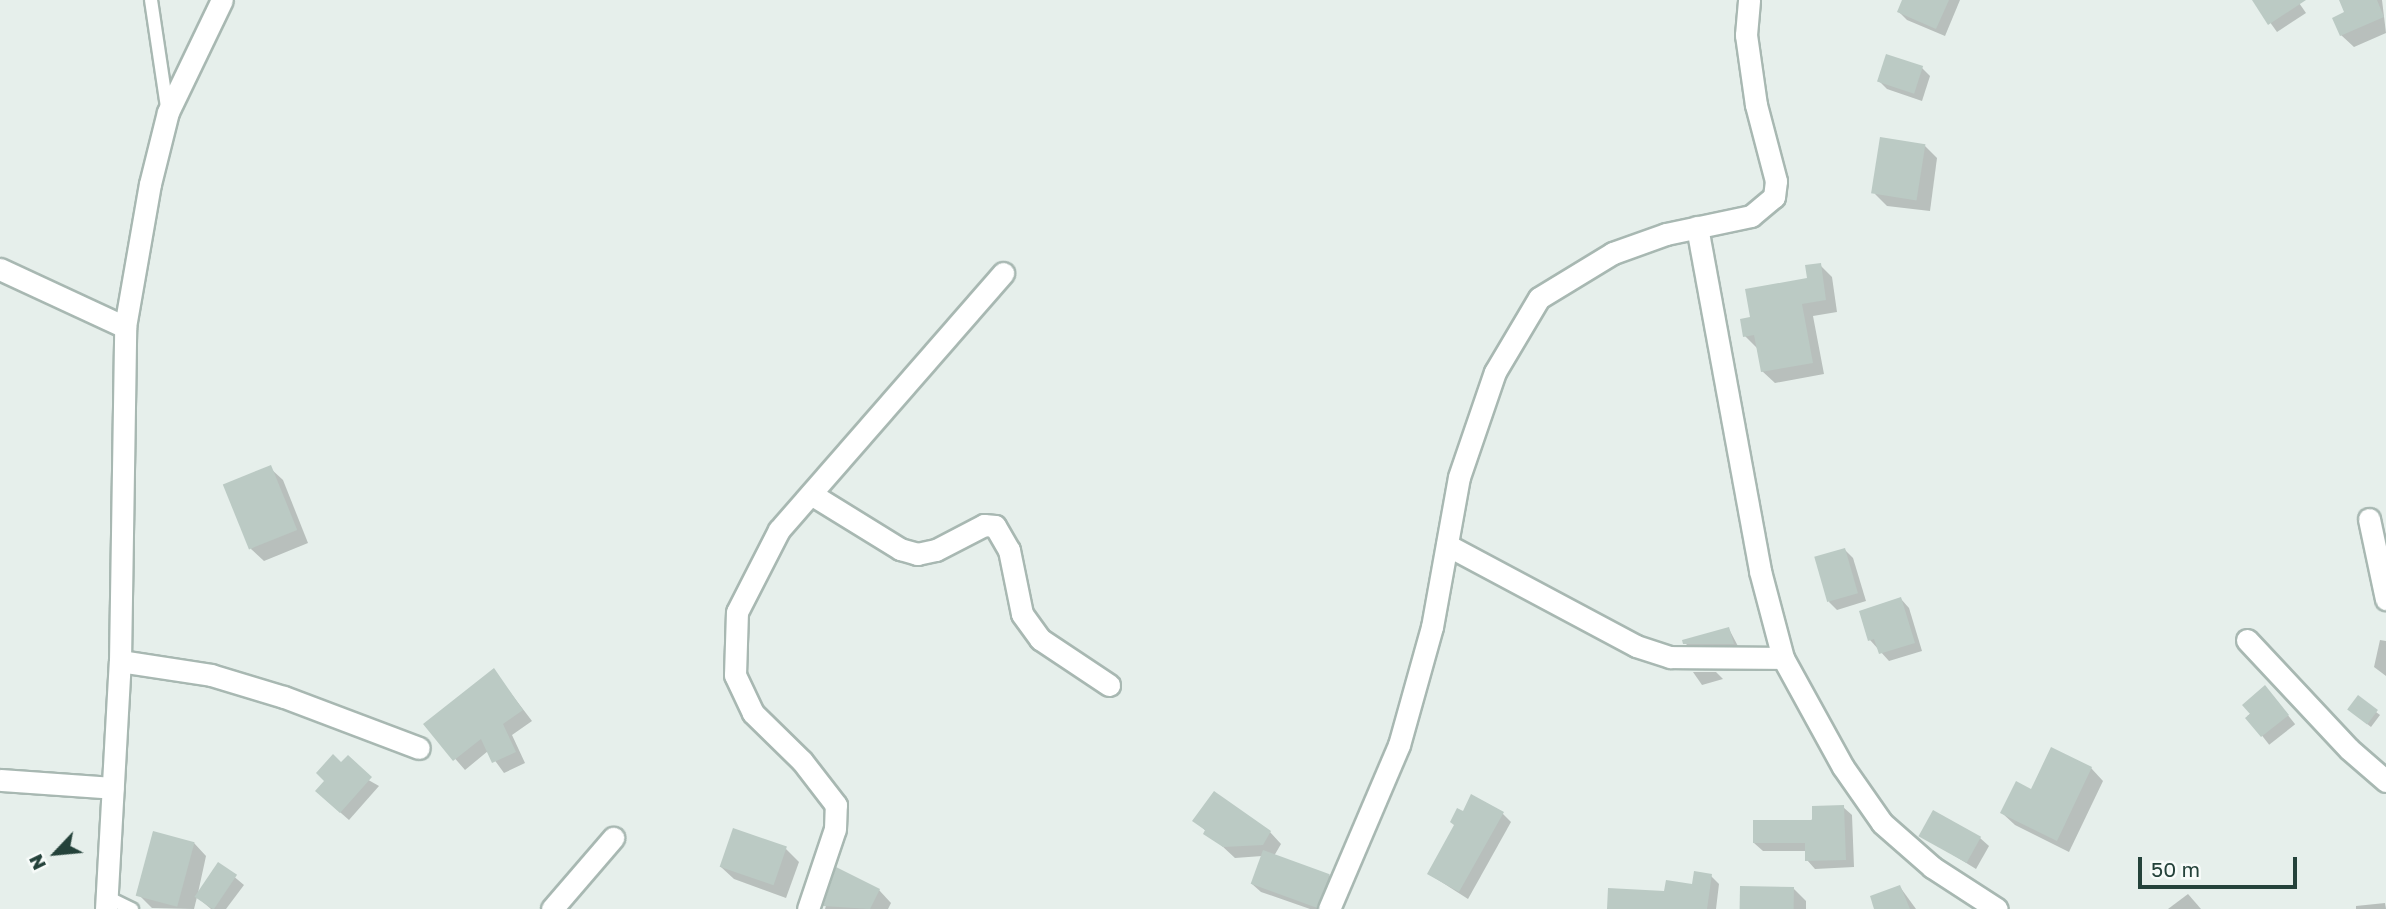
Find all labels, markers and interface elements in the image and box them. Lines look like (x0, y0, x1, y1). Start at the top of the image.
north arrow (21, 818, 91, 888)
scale bar (2141, 842, 2300, 886)
text: N (23, 851, 50, 874)
text: 50 m (2151, 856, 2200, 882)

